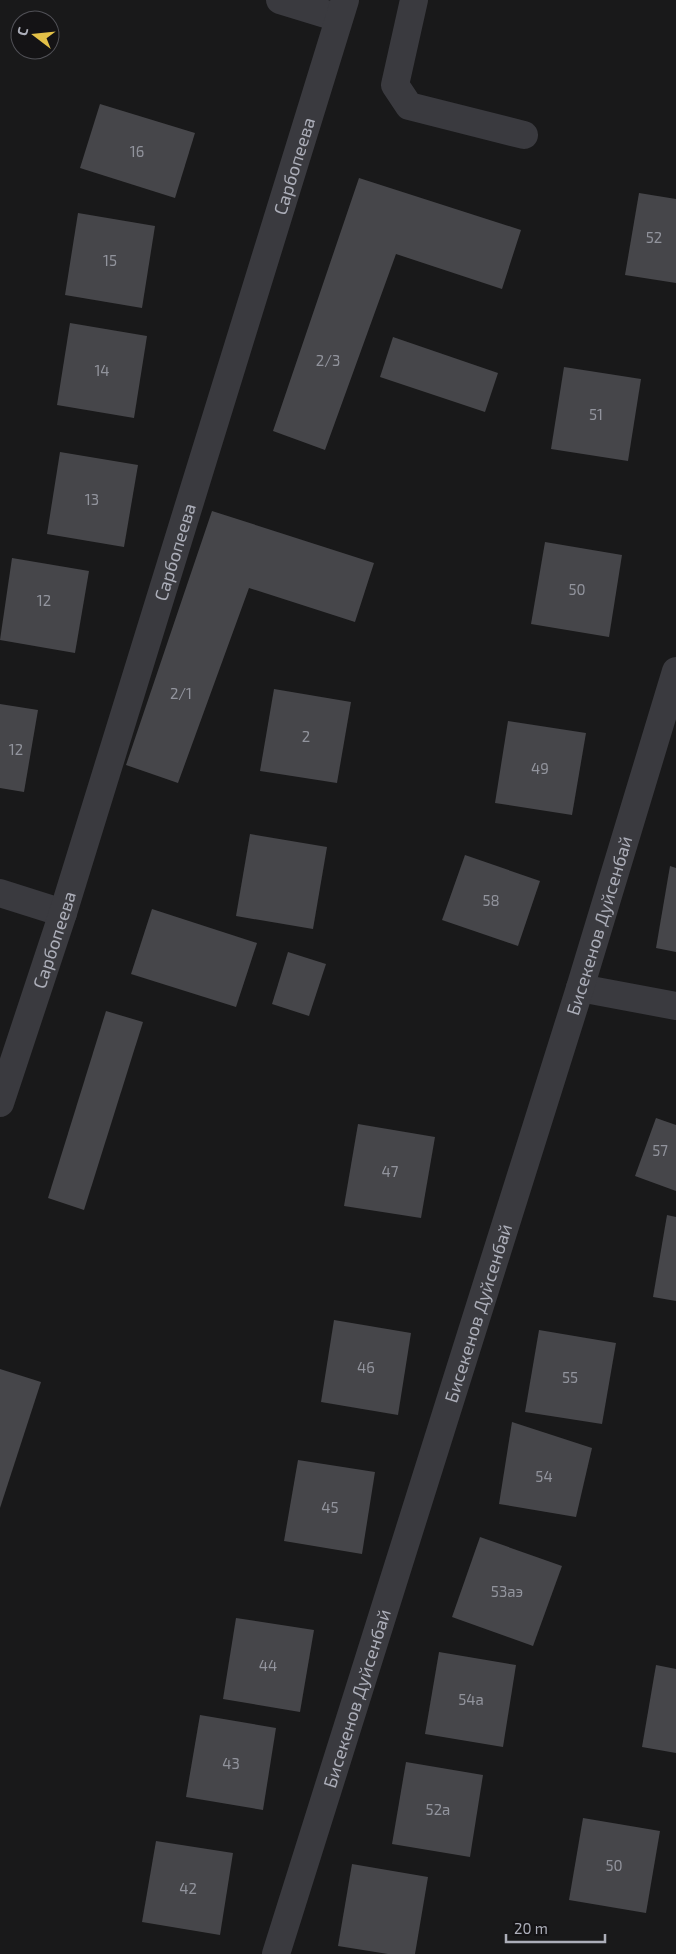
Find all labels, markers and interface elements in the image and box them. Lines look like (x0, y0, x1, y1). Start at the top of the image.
north arrow (10, 10, 60, 60)
text: С (13, 25, 31, 38)
street label: Сарбопеева (268, 114, 319, 218)
house number: 16 (130, 142, 144, 160)
house number: 52 (646, 228, 662, 246)
house number: 15 (103, 251, 117, 269)
house number: 2/3 (316, 351, 340, 369)
house number: 14 (94, 361, 110, 379)
house number: 51 (589, 405, 603, 423)
house number: 13 (85, 490, 99, 508)
street label: Сарбопеева (149, 500, 200, 604)
house number: 50 (568, 580, 586, 598)
house number: 12 (37, 591, 51, 609)
house number: 2/1 (170, 684, 192, 702)
house number: 2 (302, 727, 310, 745)
house number: 12 (9, 740, 23, 758)
house number: 49 (531, 759, 549, 777)
street label: Бисекенов Дуйсенбай (561, 833, 636, 1018)
street label: Сарбопеева (28, 888, 80, 991)
house number: 58 (482, 891, 500, 909)
house number: 57 (652, 1141, 668, 1159)
house number: 47 (382, 1162, 399, 1180)
street label: Бисекенов Дуйсенбай (439, 1221, 516, 1405)
house number: 46 (357, 1358, 375, 1376)
house number: 55 (562, 1368, 578, 1386)
house number: 54 (535, 1467, 553, 1485)
house number: 45 (321, 1498, 339, 1516)
house number: 53аэ (491, 1582, 523, 1600)
street label: Бисекенов Дуйсенбай (318, 1606, 395, 1790)
house number: 44 (259, 1656, 277, 1674)
house number: 54а (458, 1690, 484, 1708)
house number: 43 (222, 1754, 240, 1772)
house number: 52а (426, 1800, 450, 1818)
house number: 50 (605, 1856, 623, 1874)
house number: 42 (179, 1879, 197, 1897)
scale bar (506, 1912, 605, 1944)
text: 20 m (514, 1919, 548, 1937)

